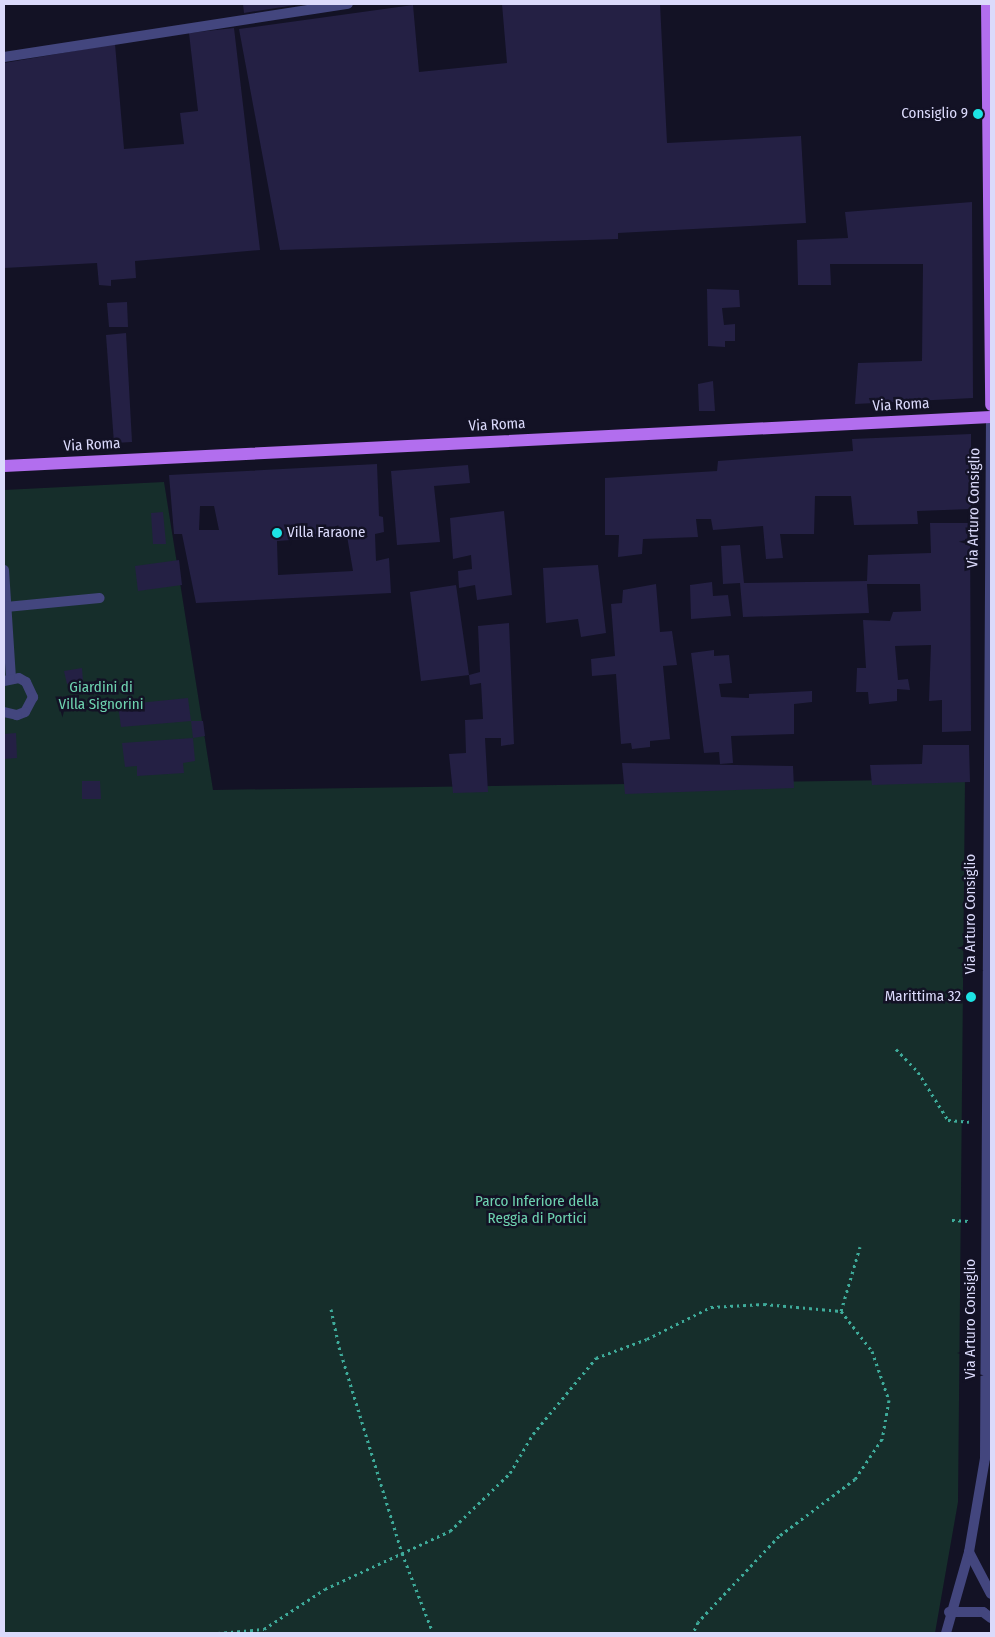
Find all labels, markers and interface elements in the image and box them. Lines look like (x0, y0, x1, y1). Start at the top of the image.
place label: Consiglio 9 (901, 105, 968, 123)
marker: Consiglio 9 (972, 108, 984, 120)
street label: Via Roma (872, 395, 930, 415)
street label: Via Roma (468, 415, 526, 435)
street label: Via Roma (63, 435, 121, 455)
street label: Via Arturo Consiglio (964, 448, 984, 568)
place label: Villa Faraone (287, 524, 365, 542)
marker: Villa Faraone (271, 527, 283, 539)
park label: Giardini di Villa Signorini (59, 678, 143, 713)
street label: Via Arturo Consiglio (962, 854, 980, 974)
place label: Marittima 32 (885, 988, 961, 1006)
marker: Marittima 32 (965, 991, 977, 1003)
park label: Parco Inferiore della Reggia di Portici (475, 1192, 599, 1227)
street label: Via Arturo Consiglio (962, 1259, 980, 1379)

